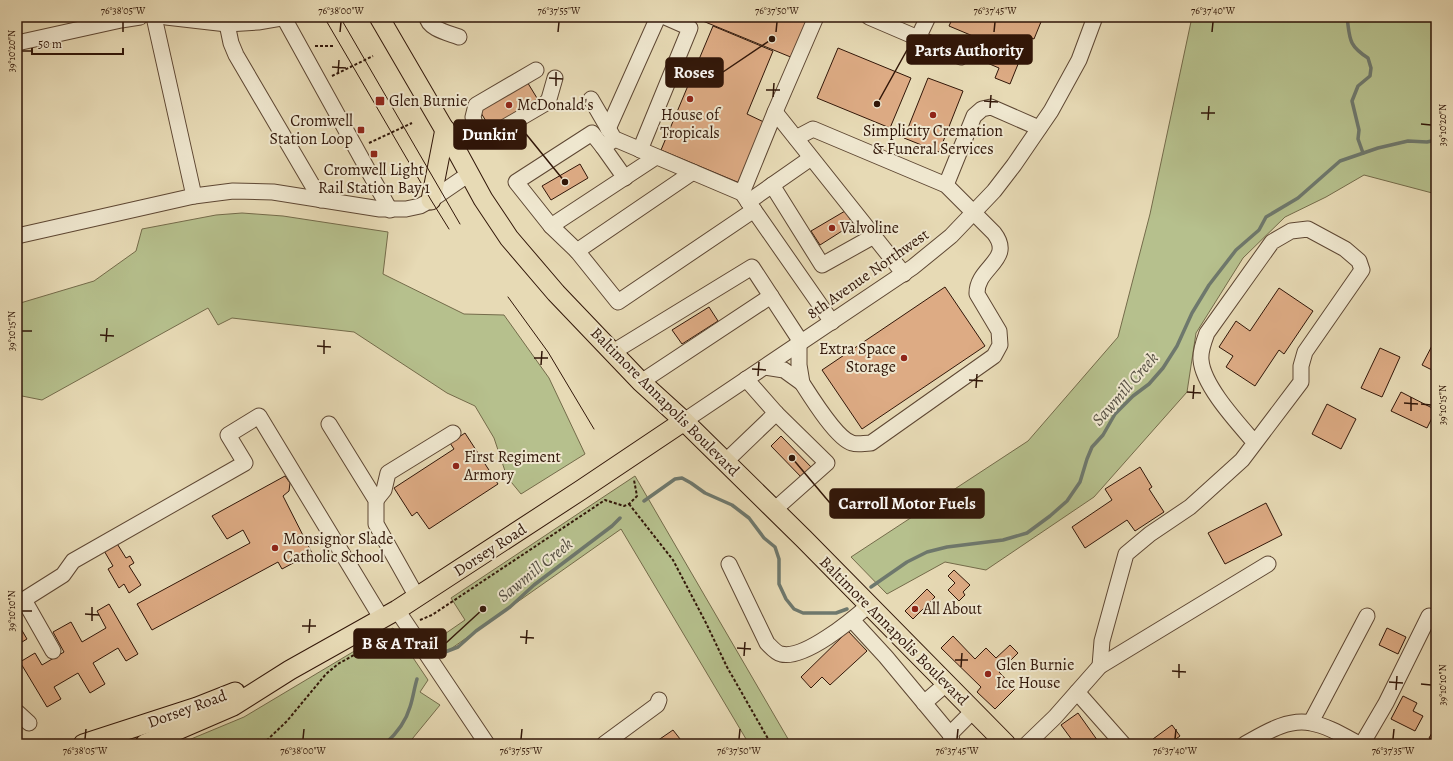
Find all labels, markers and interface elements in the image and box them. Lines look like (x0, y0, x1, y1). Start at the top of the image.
text: 76°38'05"W (101, 4, 146, 17)
text: 76°38'00"W (318, 4, 364, 17)
text: 76°37'55"W (538, 4, 581, 17)
text: 76°37'50"W (755, 4, 800, 17)
text: 76°37'45"W (973, 4, 1017, 17)
text: 76°37'40"W (1191, 4, 1236, 17)
text: 39°10'20"N (5, 30, 18, 72)
scale bar (32, 30, 123, 56)
callout: Parts Authority (907, 35, 1032, 64)
text: 50 m (38, 36, 62, 52)
text: Parts Authority (915, 39, 1025, 62)
callout: Roses (666, 58, 723, 87)
text: Roses (674, 61, 715, 84)
place label: Glen Burnie (389, 90, 467, 112)
place label: McDonald's (517, 94, 594, 116)
marker: House of Tropicals (685, 94, 695, 104)
marker: Glen Burnie (374, 95, 386, 107)
marker: McDonald's (504, 100, 514, 110)
place label: House of Tropicals (660, 104, 722, 144)
text: 39°10'20"N (1436, 104, 1449, 146)
place label: Cromwell Station Loop (270, 110, 353, 150)
marker: Simplicity Cremation & Funeral Services (928, 110, 938, 120)
callout: Dunkin' (454, 120, 526, 149)
place label: Simplicity Cremation & Funeral Services (863, 120, 1003, 160)
text: Dunkin' (462, 123, 518, 146)
marker: Cromwell Station Loop (356, 125, 366, 135)
marker: Cromwell Light Rail Station Bay 1 (369, 149, 379, 159)
place label: Cromwell Light Rail Station Bay 1 (318, 159, 430, 199)
place label: Valvoline (839, 217, 899, 239)
marker: Valvoline (827, 223, 837, 233)
street label: 8th Avenue Northwest (803, 224, 933, 324)
text: 39°10'15"N (5, 311, 18, 351)
street label: Baltimore Annapolis Boulevard (586, 323, 745, 482)
place label: Extra Space Storage (819, 338, 896, 378)
water label: Sawmill Creek (1087, 347, 1164, 431)
marker: Extra Space Storage (899, 353, 909, 363)
text: 39°10'15"N (1436, 385, 1449, 425)
place label: First Regiment Armory (463, 446, 561, 486)
marker: First Regiment Armory (451, 461, 461, 471)
callout: Carroll Motor Fuels (830, 489, 984, 518)
text: Carroll Motor Fuels (838, 492, 976, 515)
street label: Dorsey Road (449, 518, 531, 582)
place label: Monsignor Slade Catholic School (283, 528, 393, 568)
water label: Sawmill Creek (492, 532, 578, 608)
marker: Monsignor Slade Catholic School (270, 543, 280, 553)
street label: Baltimore Annapolis Boulevard (815, 552, 974, 711)
text: 39°10'10"N (5, 590, 18, 632)
place label: All About (922, 598, 982, 620)
marker: All About (910, 604, 920, 614)
callout: B & A Trail (354, 629, 446, 658)
text: B & A Trail (362, 632, 439, 655)
place label: Glen Burnie Ice House (996, 654, 1074, 694)
text: 39°10'10"N (1436, 664, 1449, 706)
marker: Glen Burnie Ice House (983, 669, 993, 679)
street label: Dorsey Road (144, 684, 230, 733)
text: 76°38'05"W (63, 744, 108, 757)
text: 76°38'00"W (280, 744, 326, 757)
text: 76°37'55"W (500, 744, 543, 757)
text: 76°37'50"W (717, 744, 762, 757)
text: 76°37'45"W (935, 744, 979, 757)
text: 76°37'40"W (1153, 744, 1198, 757)
text: 76°37'35"W (1372, 744, 1415, 757)

